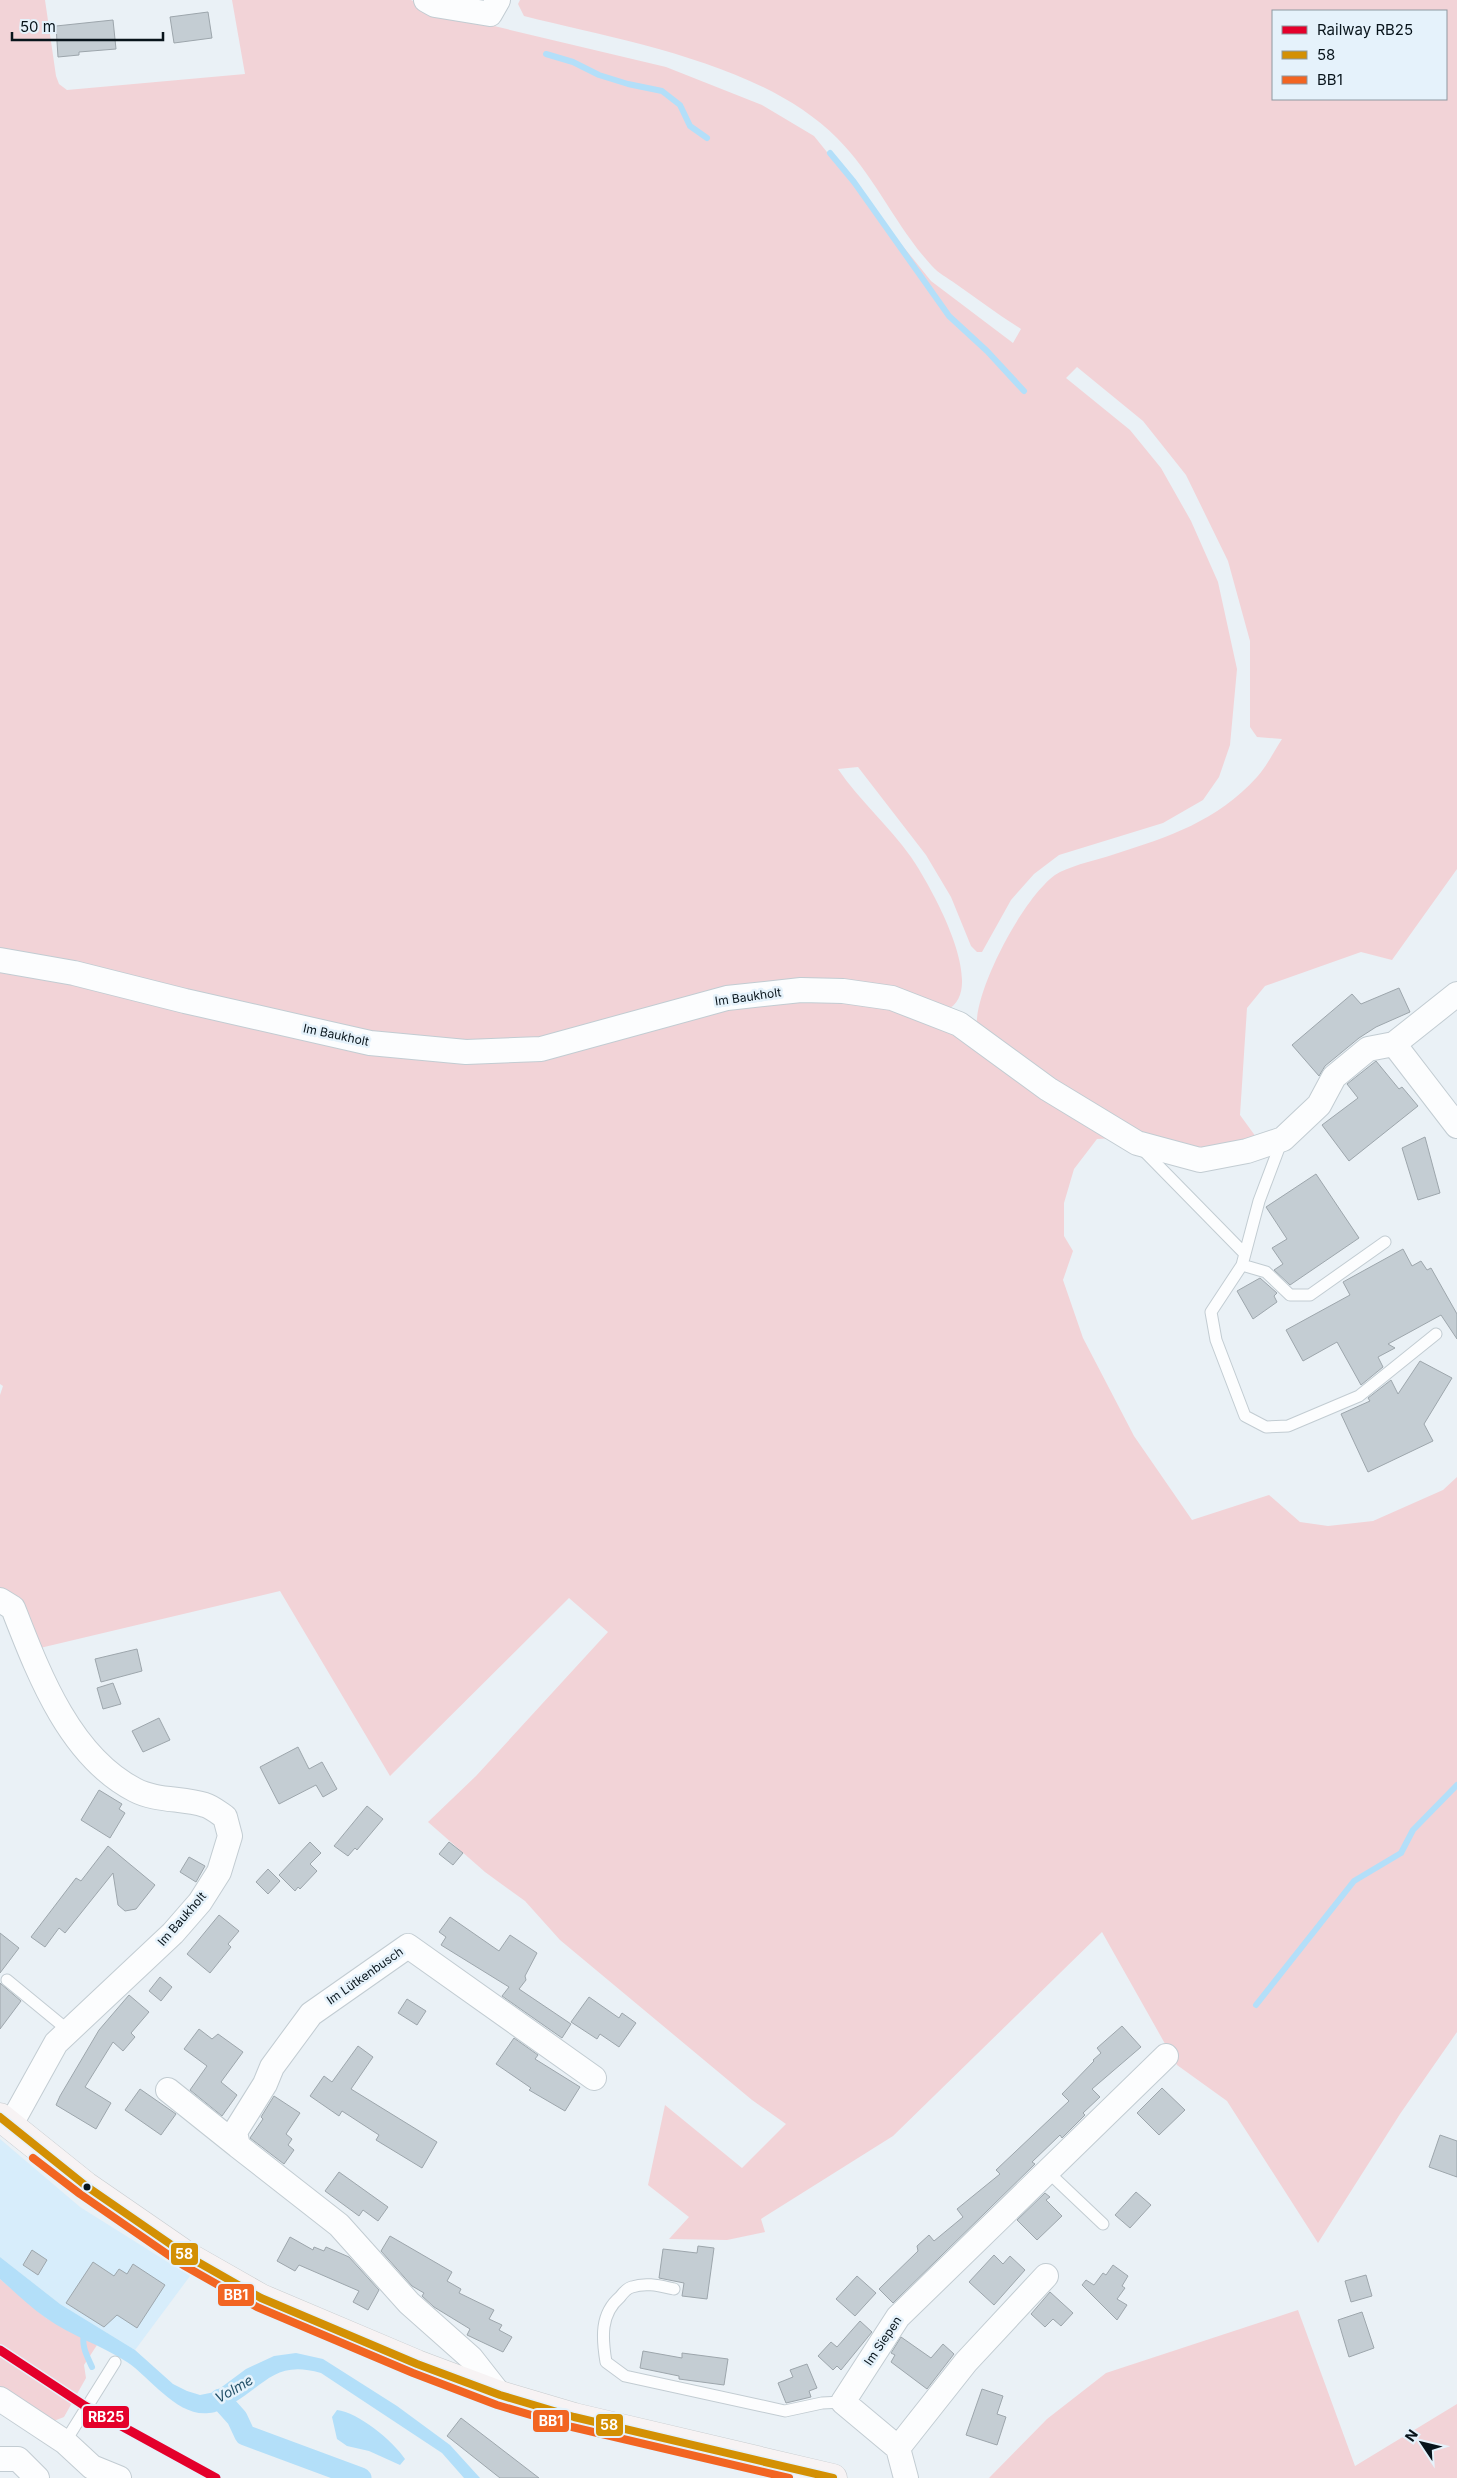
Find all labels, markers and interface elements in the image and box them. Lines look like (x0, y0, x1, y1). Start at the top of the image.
scale bar (12, 10, 164, 42)
legend (1272, 10, 1447, 100)
text: 50 m (20, 17, 56, 36)
text: Railway RB25 (1317, 20, 1413, 39)
text: 58 (1317, 45, 1335, 64)
text: BB1 (1317, 70, 1343, 89)
street label: Im Baukholt (714, 984, 782, 1009)
street label: Im Baukholt (302, 1020, 370, 1049)
street label: Im Baukholt (154, 1889, 209, 1949)
street label: Im Lütkenbusch (324, 1944, 406, 2008)
unlabelled marker (82, 2182, 92, 2192)
line badge: 58 (170, 2242, 199, 2266)
text: 58 (175, 2245, 193, 2262)
line badge: BB1 (217, 2283, 255, 2307)
text: BB1 (224, 2286, 248, 2303)
street label: Im Siepen (861, 2313, 905, 2368)
water label: Volme (212, 2371, 256, 2406)
line badge: RB25 (82, 2405, 130, 2429)
text: RB25 (88, 2408, 124, 2425)
line badge: BB1 (532, 2409, 570, 2433)
text: BB1 (539, 2412, 563, 2429)
line badge: 58 (595, 2413, 624, 2437)
text: 58 (600, 2416, 618, 2433)
north arrow (1397, 2418, 1447, 2468)
text: N (1401, 2426, 1421, 2445)

